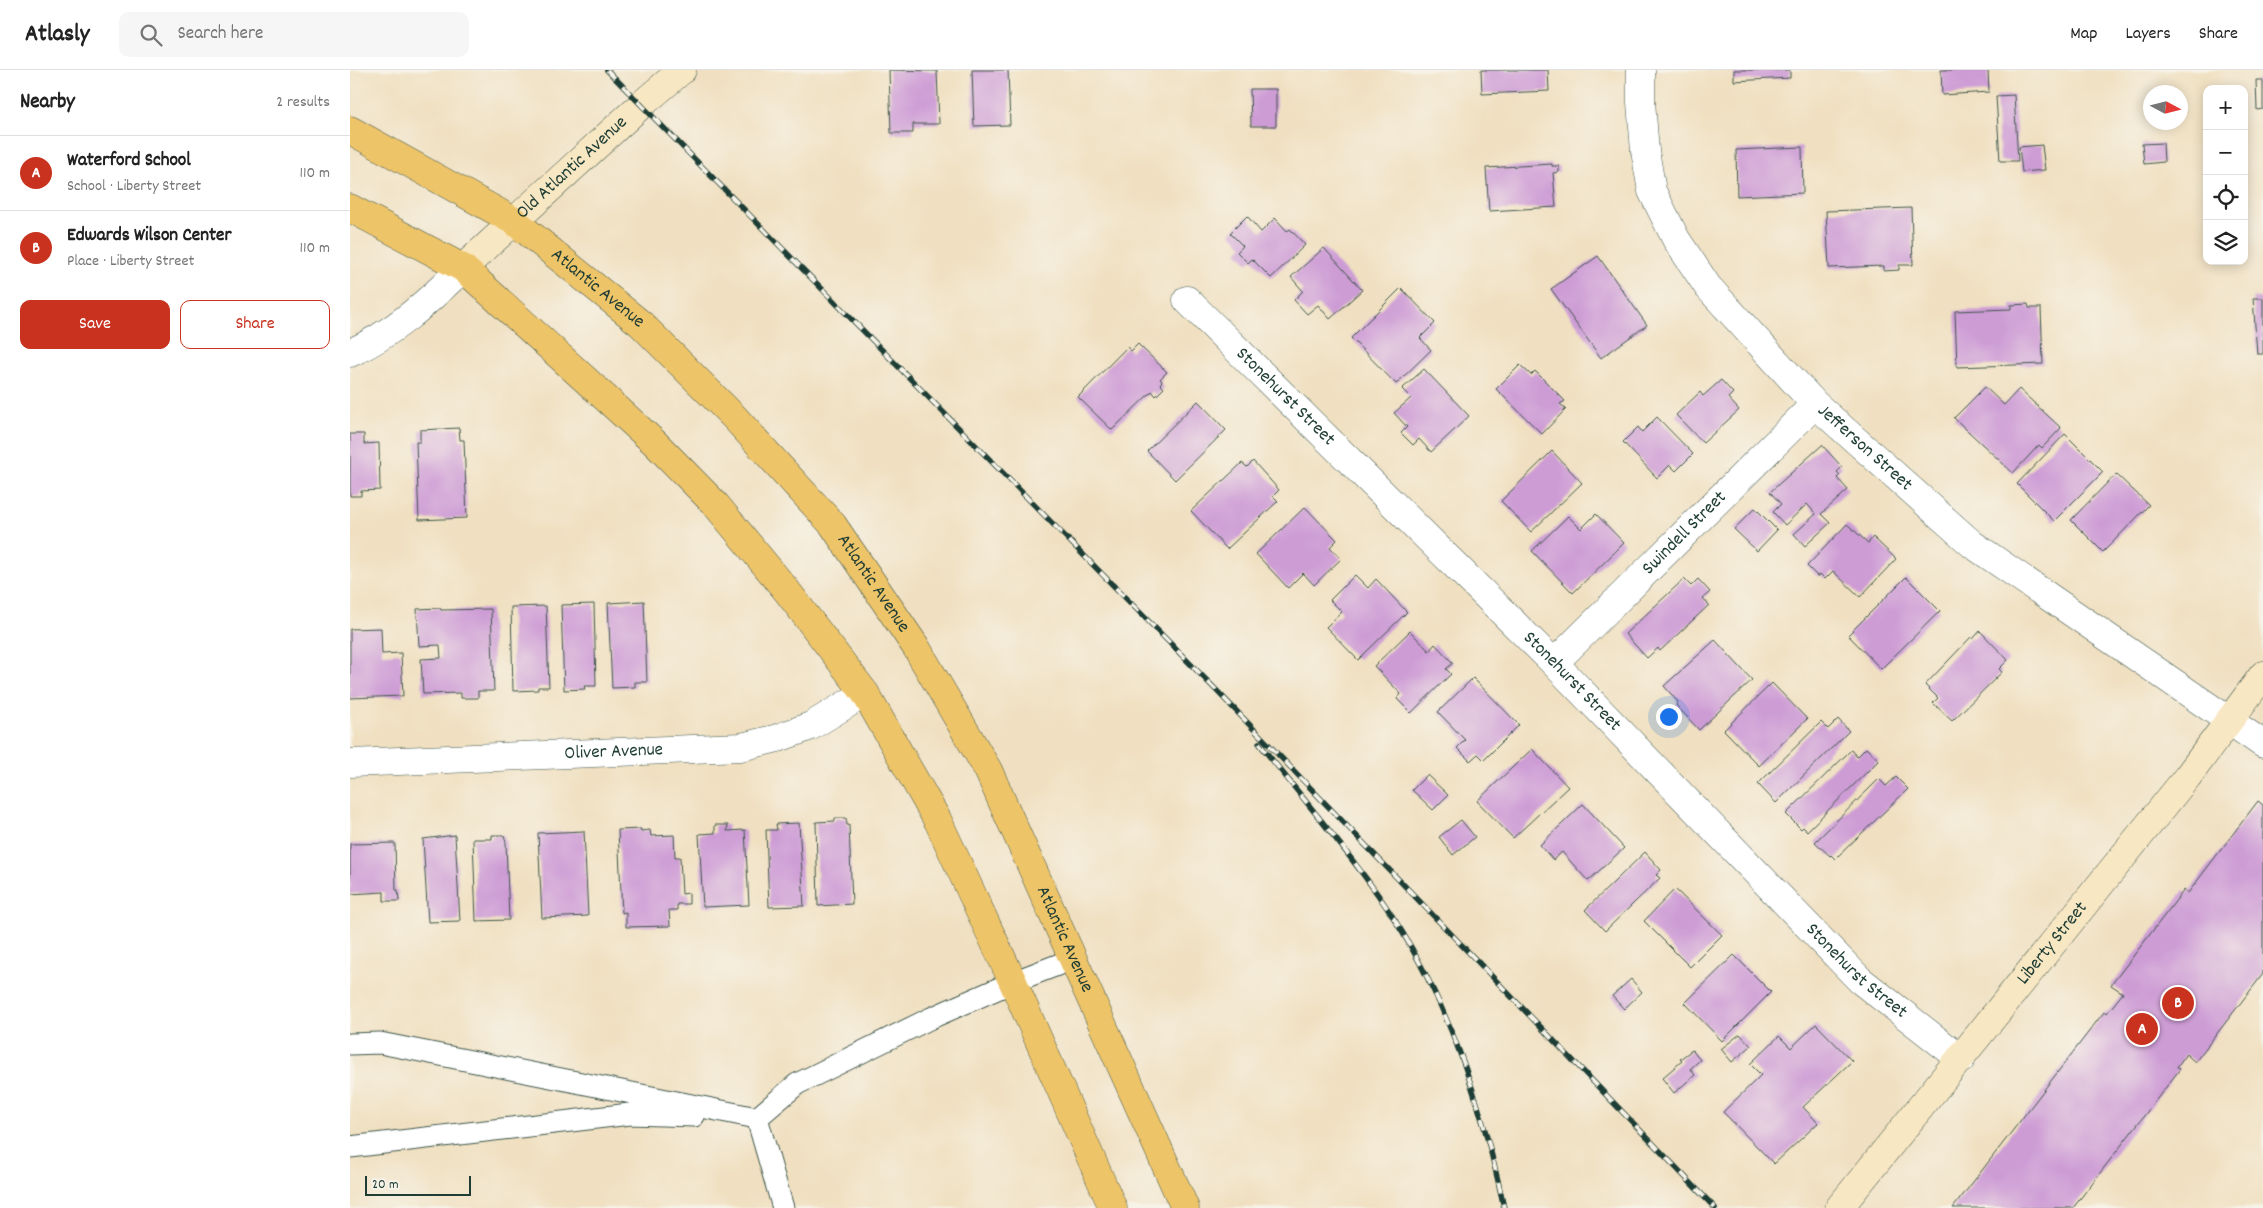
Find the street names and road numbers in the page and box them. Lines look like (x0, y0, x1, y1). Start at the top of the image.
street label: Old Atlantic Avenue (510, 110, 634, 226)
street label: Atlantic Avenue (545, 242, 650, 335)
street label: Stonehurst Street (1229, 342, 1341, 453)
street label: Jefferson Street (1811, 398, 1918, 498)
street label: Swindell Street (1636, 485, 1733, 582)
street label: Atlantic Avenue (830, 529, 916, 638)
street label: Stonehurst Street (1516, 626, 1627, 738)
street label: Oliver Avenue (564, 737, 664, 768)
street label: Atlantic Avenue (1028, 882, 1100, 997)
street label: Liberty Street (2011, 896, 2095, 991)
street label: Stonehurst Street (1799, 917, 1913, 1025)

